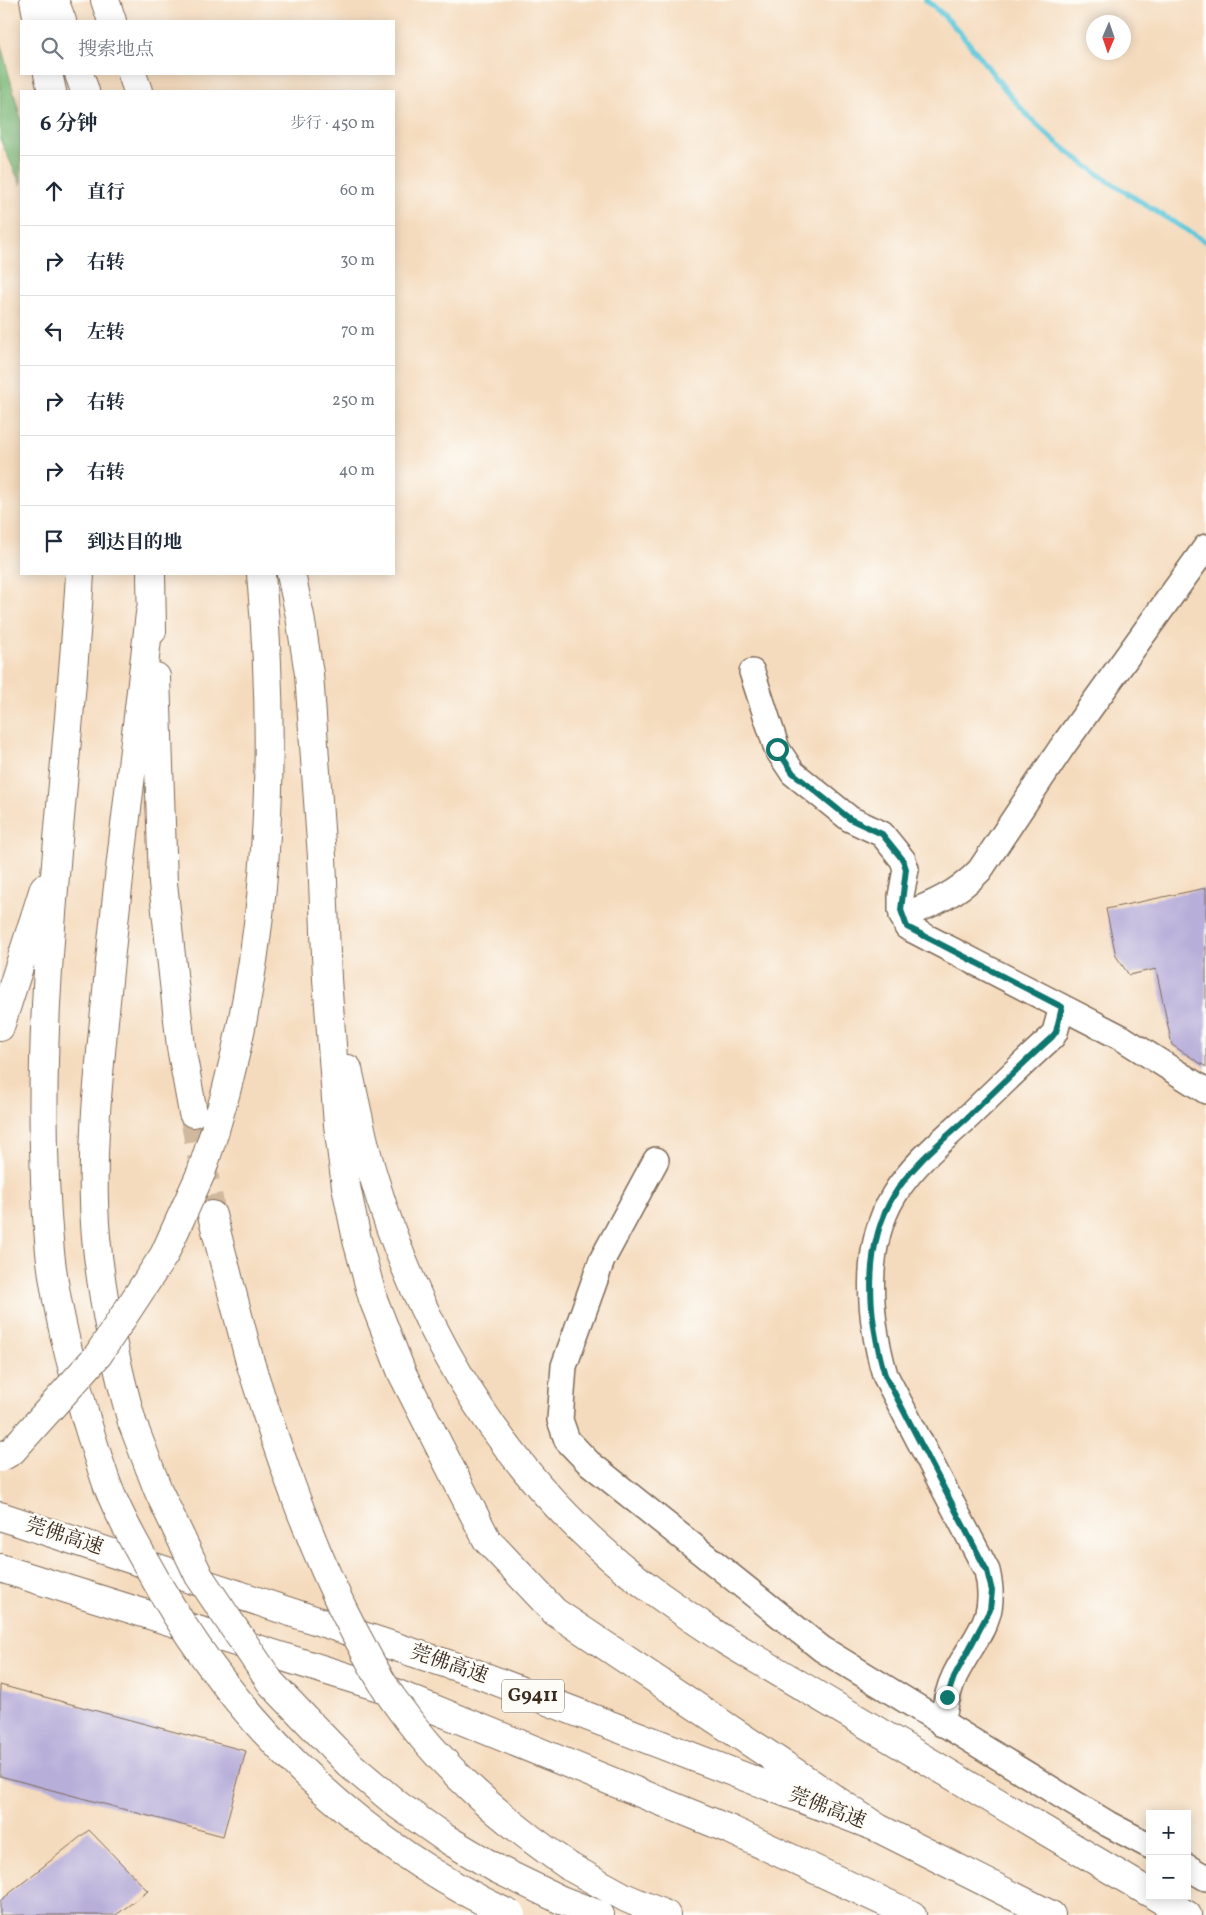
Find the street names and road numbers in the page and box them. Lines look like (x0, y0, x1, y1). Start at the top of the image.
street label: 莞佛高速 (22, 1511, 106, 1563)
street label: 莞佛高速 (407, 1639, 491, 1691)
road number: G9411 (502, 1680, 564, 1712)
street label: 莞佛高速 (785, 1782, 869, 1836)

